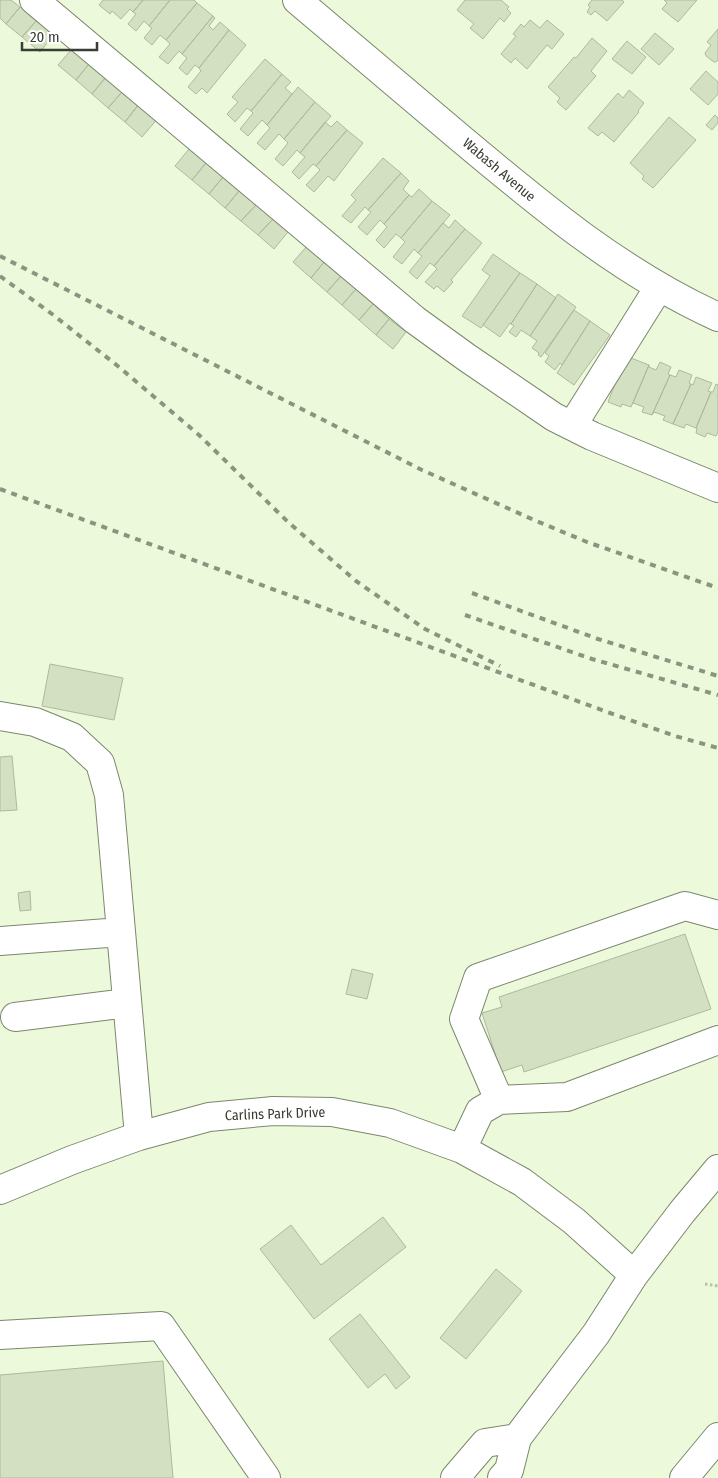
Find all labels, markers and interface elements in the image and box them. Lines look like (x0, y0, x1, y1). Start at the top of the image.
scale bar (22, 20, 98, 52)
text: 20 m (30, 28, 60, 46)
street label: Wabash Avenue (459, 135, 539, 205)
street label: Carlins Park Drive (225, 1104, 326, 1124)

